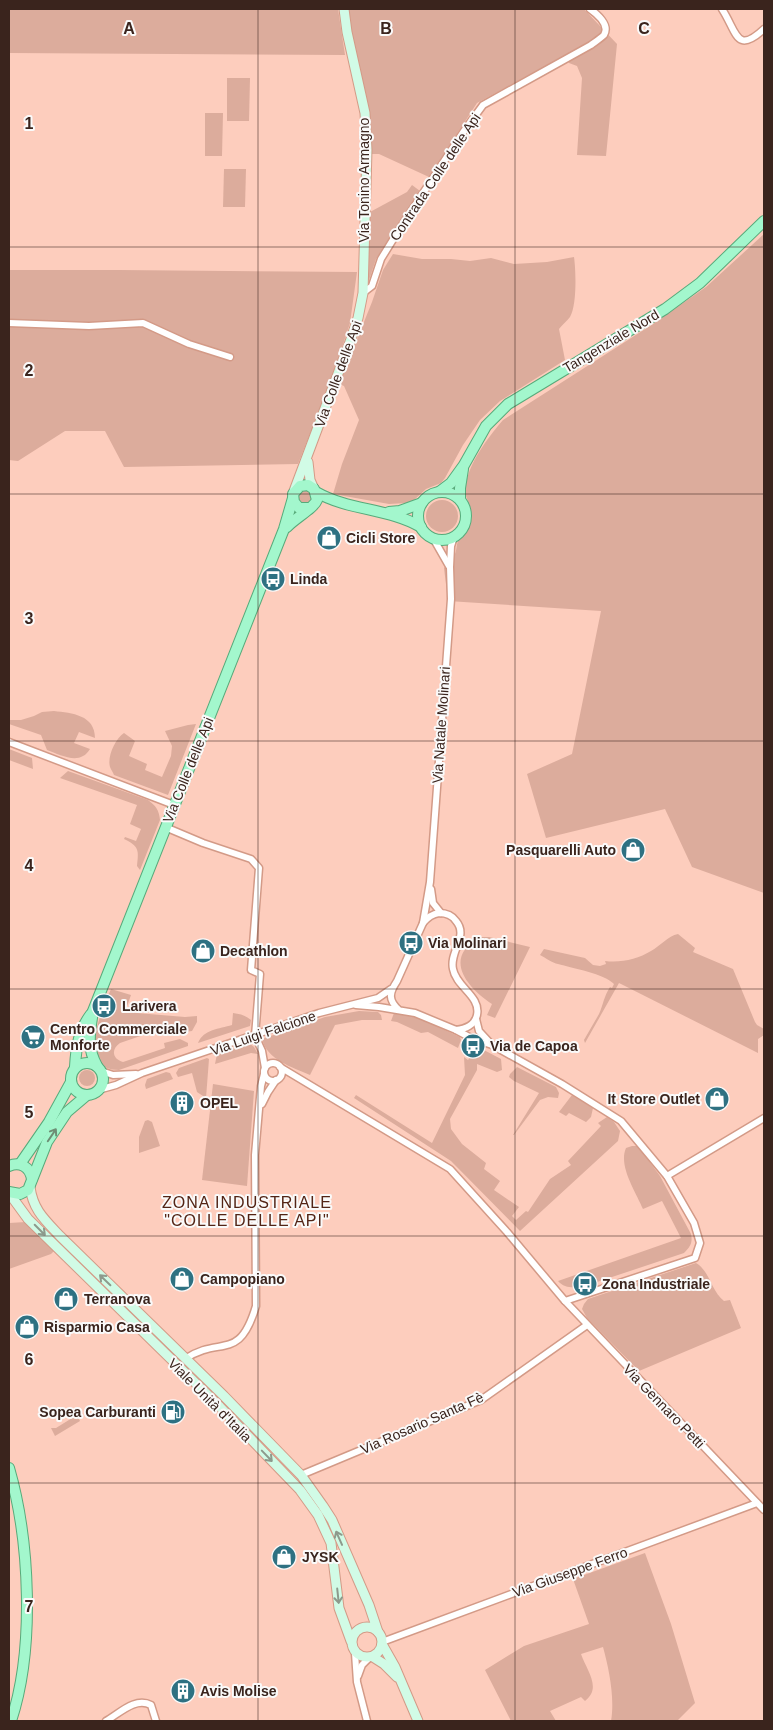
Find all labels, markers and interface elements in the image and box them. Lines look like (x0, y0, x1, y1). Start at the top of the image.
text: A (123, 20, 135, 37)
text: B (380, 20, 392, 37)
text: C (638, 20, 650, 37)
street label: Contrada Colle delle Api (386, 110, 484, 244)
text: 1 (25, 115, 34, 132)
street label: Via Tonino Armagno (356, 117, 372, 242)
street label: Tangenziale Nord (560, 306, 662, 376)
street label: Via Colle delle Api (311, 318, 365, 430)
text: 2 (25, 362, 34, 379)
shop icon: Cicli Store (316, 525, 342, 551)
place label: Cicli Store (346, 530, 415, 546)
bus stop icon: Linda (260, 566, 286, 592)
place label: Linda (290, 571, 328, 587)
text: 3 (25, 610, 34, 627)
street label: Via Natale Molinari (429, 666, 453, 784)
street label: Via Colle delle Api (159, 715, 217, 825)
shop icon: Pasquarelli Auto (620, 837, 646, 863)
place label: Pasquarelli Auto (506, 842, 616, 858)
text: 4 (25, 857, 34, 874)
bus stop icon: Via Molinari (398, 930, 424, 956)
place label: Via Molinari (428, 935, 506, 951)
shop icon: Decathlon (190, 938, 216, 964)
place label: Decathlon (220, 943, 288, 959)
bus stop icon: Larivera (91, 993, 117, 1019)
place label: Larivera (122, 998, 177, 1014)
street label: Via Luigi Falcione (208, 1007, 318, 1059)
place label: Centro Commerciale Monforte (50, 1021, 187, 1053)
supermarket icon: Centro Commerciale Monforte (20, 1024, 46, 1050)
bus stop icon: Via de Capoa (460, 1033, 486, 1059)
place label: Via de Capoa (490, 1038, 578, 1054)
shop icon: It Store Outlet (704, 1086, 730, 1112)
building icon: OPEL (169, 1090, 195, 1116)
place label: It Store Outlet (607, 1091, 700, 1107)
place label: OPEL (200, 1095, 239, 1111)
text: 5 (25, 1104, 34, 1121)
one-way arrow (47, 1128, 57, 1142)
district label: ZONA INDUSTRIALE "COLLE DELLE API" (162, 1194, 332, 1229)
one-way arrow (34, 1224, 46, 1236)
shop icon: Campopiano (169, 1266, 195, 1292)
place label: Campopiano (200, 1271, 285, 1287)
bus stop icon: Zona Industriale (572, 1271, 598, 1297)
one-way arrow (99, 1274, 111, 1286)
place label: Zona Industriale (602, 1276, 710, 1292)
shop icon: Terranova (53, 1286, 79, 1312)
place label: Terranova (84, 1291, 151, 1307)
shop icon: Risparmio Casa (14, 1314, 40, 1340)
place label: Risparmio Casa (44, 1319, 150, 1335)
text: 6 (25, 1351, 34, 1368)
street label: Viale Unità d'Italia (165, 1355, 255, 1445)
street label: Via Gennaro Petti (620, 1361, 708, 1451)
street label: Via Rosario Santa Fè (358, 1389, 486, 1457)
fuel station icon: Sopea Carburanti (160, 1399, 186, 1425)
place label: Sopea Carburanti (39, 1404, 156, 1420)
one-way arrow (261, 1449, 273, 1462)
one-way arrow (333, 1531, 343, 1546)
shop icon: JYSK (271, 1544, 297, 1570)
street label: Via Giuseppe Ferro (510, 1544, 630, 1600)
place label: JYSK (302, 1549, 339, 1565)
one-way arrow (333, 1587, 343, 1603)
text: 7 (25, 1598, 34, 1615)
building icon: Avis Molise (170, 1678, 196, 1704)
place label: Avis Molise (200, 1683, 277, 1699)

